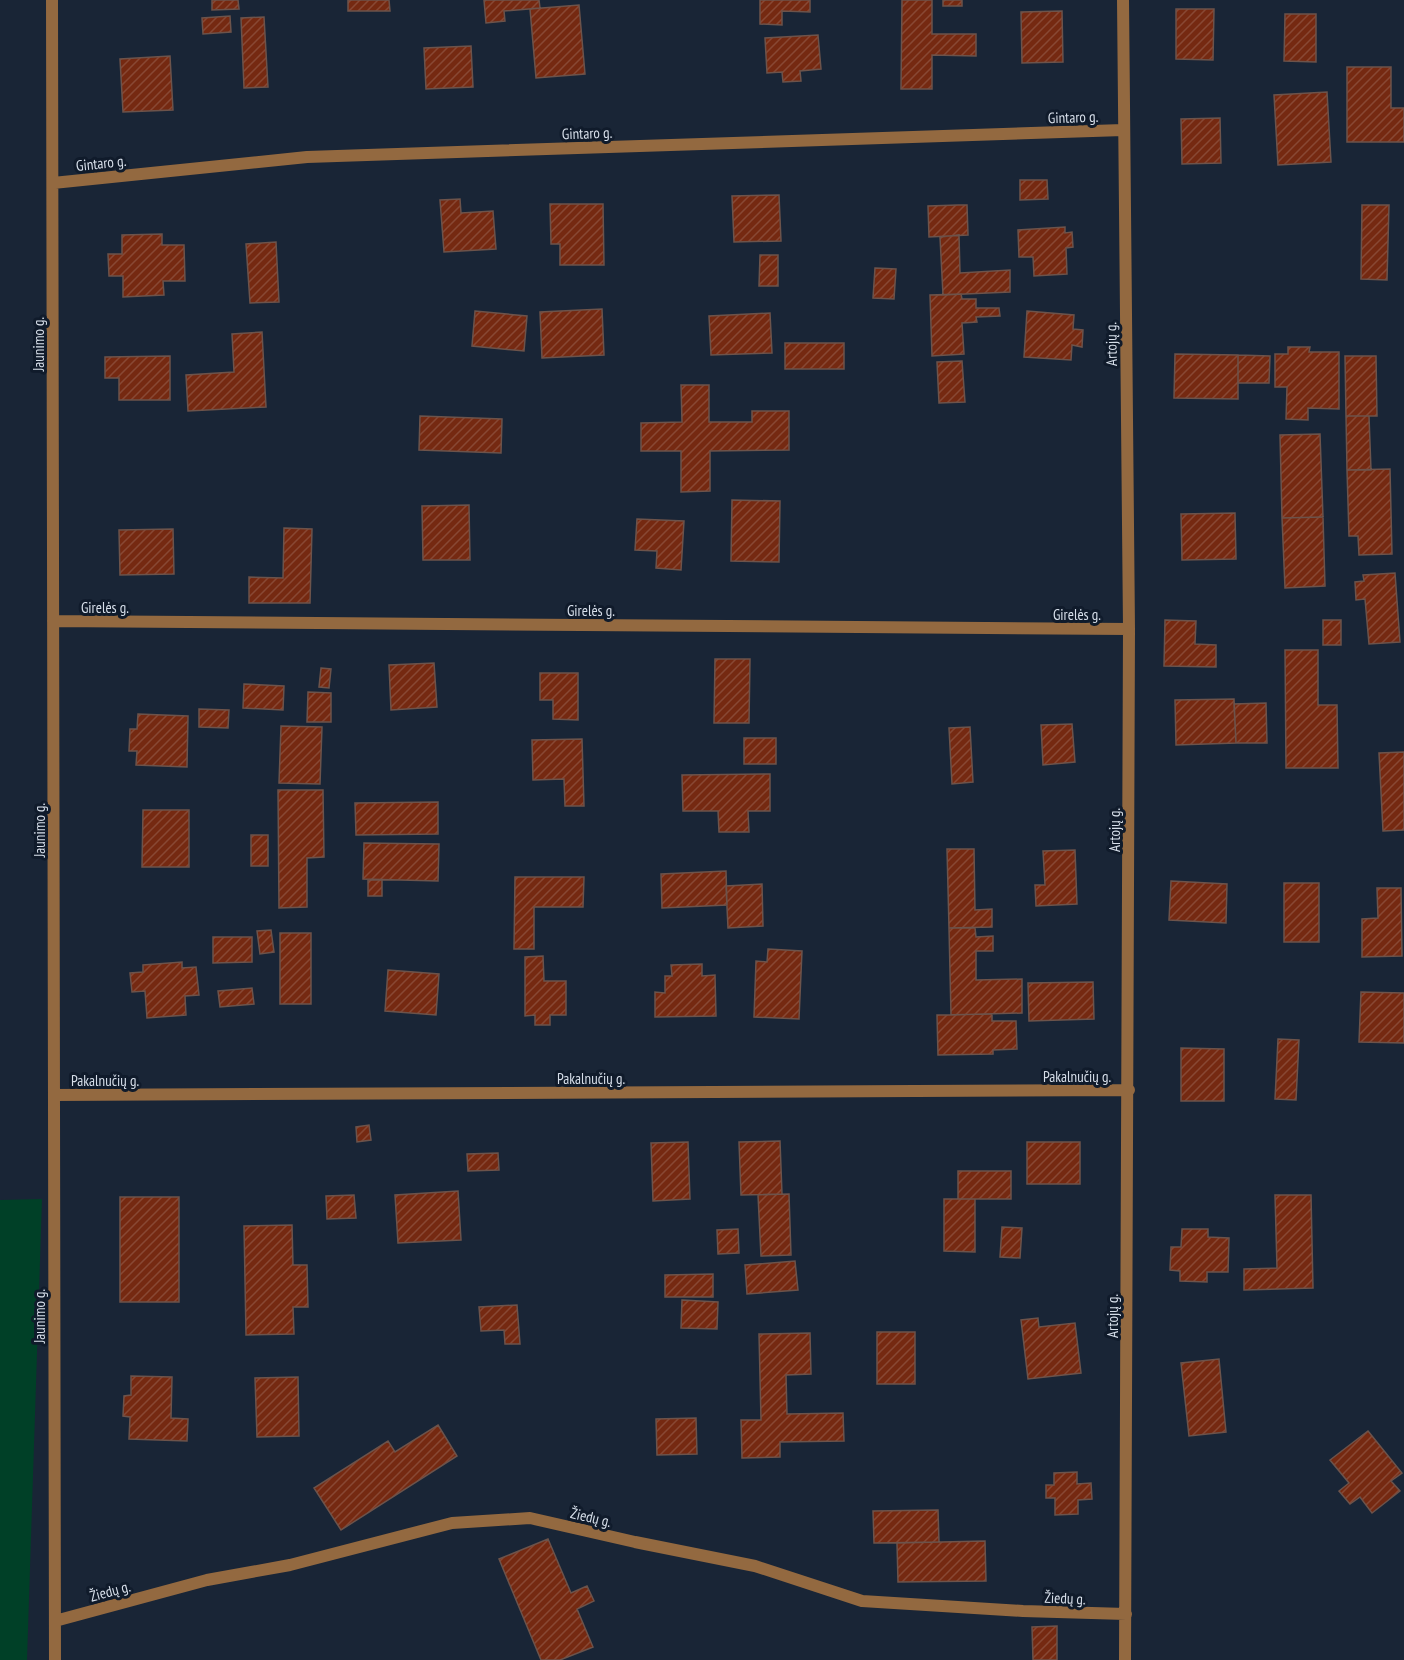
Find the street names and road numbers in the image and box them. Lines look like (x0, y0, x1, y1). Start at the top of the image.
street label: Gintaro g. (1048, 107, 1099, 127)
street label: Gintaro g. (562, 123, 613, 143)
street label: Gintaro g. (75, 151, 127, 175)
street label: Jaunimo g. (29, 316, 48, 372)
street label: Artojų g. (1101, 321, 1121, 366)
street label: Girelės g. (81, 598, 129, 617)
street label: Girelės g. (567, 601, 615, 620)
street label: Girelės g. (1053, 605, 1101, 624)
street label: Jaunimo g. (30, 802, 49, 858)
street label: Artojų g. (1105, 808, 1124, 852)
street label: Pakalnučių g. (1043, 1067, 1111, 1086)
street label: Pakalnučių g. (557, 1069, 625, 1088)
street label: Pakalnučių g. (71, 1071, 139, 1090)
street label: Jaunimo g. (30, 1288, 49, 1344)
street label: Artojų g. (1103, 1294, 1122, 1338)
street label: Žiedų g. (569, 1503, 614, 1531)
street label: Žiedų g. (88, 1576, 133, 1606)
street label: Žiedų g. (1044, 1588, 1086, 1608)

